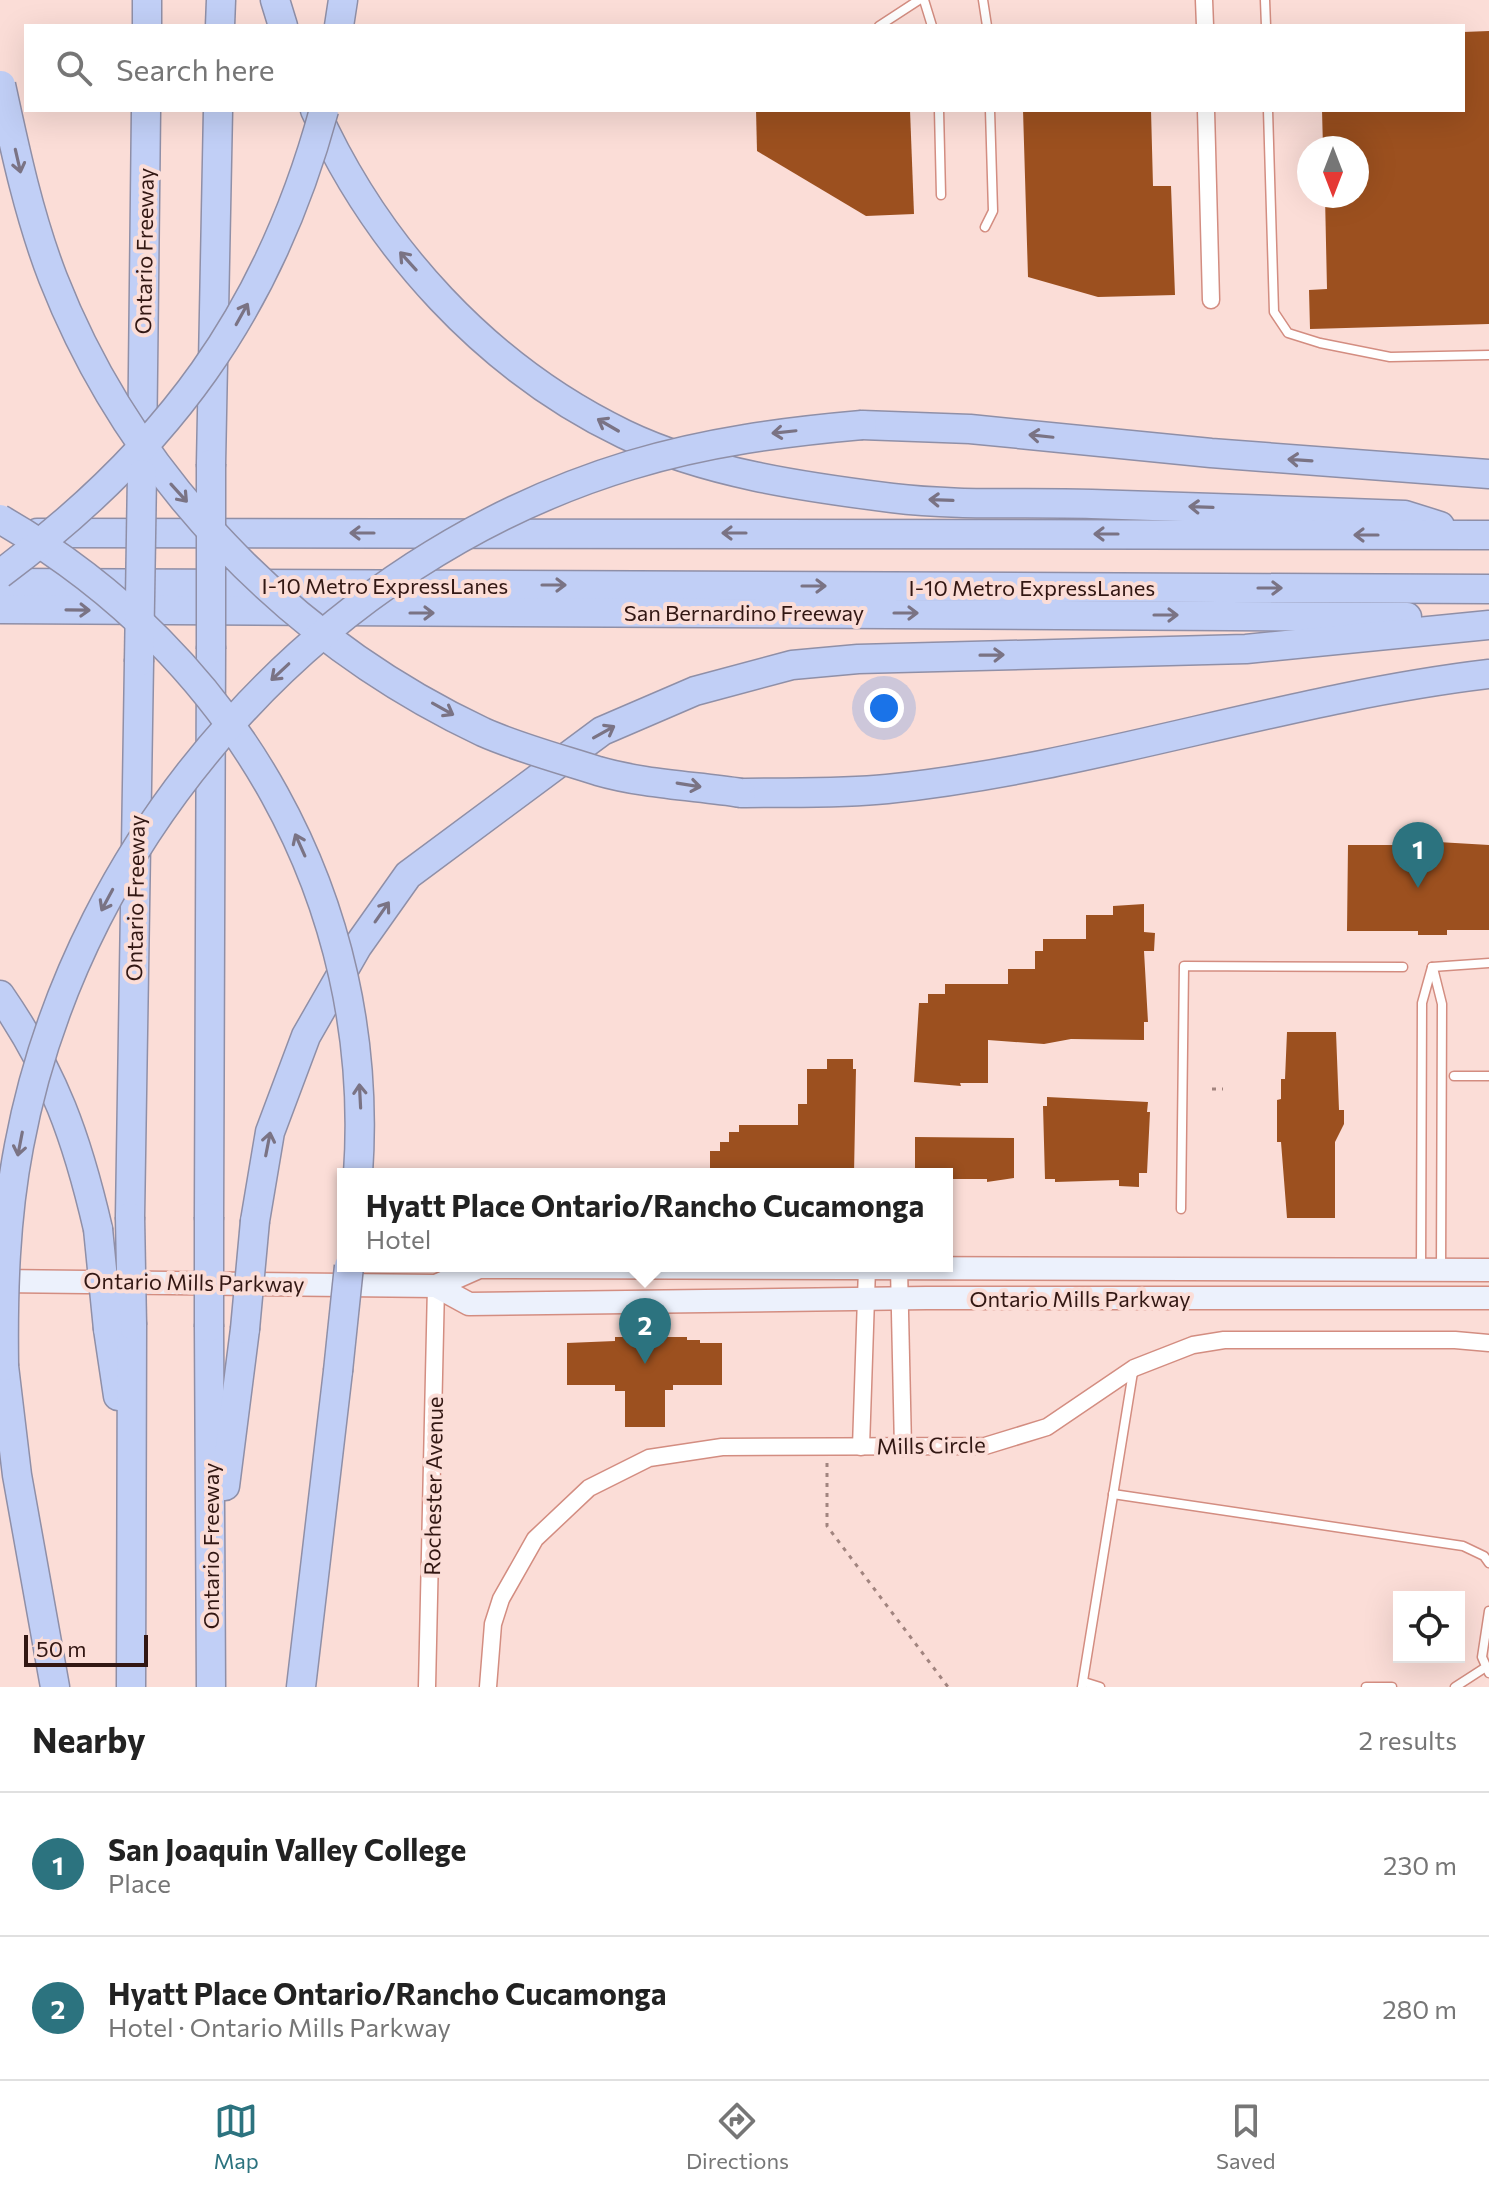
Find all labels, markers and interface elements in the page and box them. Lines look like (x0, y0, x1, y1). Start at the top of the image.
search box (24, 24, 1465, 112)
icon: search (52, 46, 96, 90)
text: Search here (116, 50, 275, 87)
north arrow (1297, 136, 1369, 208)
one-way arrow (11, 148, 26, 174)
street label: Ontario Freeway (129, 167, 159, 335)
one-way arrow (399, 251, 417, 271)
one-way arrow (234, 303, 250, 326)
one-way arrow (597, 417, 620, 433)
one-way arrow (771, 425, 798, 440)
one-way arrow (1028, 428, 1055, 443)
one-way arrow (1287, 452, 1314, 467)
one-way arrow (170, 483, 188, 503)
one-way arrow (928, 492, 955, 508)
one-way arrow (1188, 500, 1215, 515)
one-way arrow (349, 525, 376, 541)
one-way arrow (721, 525, 748, 541)
one-way arrow (1093, 526, 1120, 542)
one-way arrow (1353, 527, 1380, 543)
street label: I-10 Metro ExpressLanes (262, 572, 508, 599)
street label: I-10 Metro ExpressLanes (909, 574, 1155, 601)
one-way arrow (540, 577, 567, 593)
one-way arrow (800, 578, 827, 594)
one-way arrow (1256, 580, 1283, 596)
street label: San Bernardino Freeway (624, 599, 864, 626)
one-way arrow (64, 602, 91, 618)
one-way arrow (408, 605, 435, 621)
one-way arrow (892, 605, 919, 621)
one-way arrow (1152, 607, 1179, 623)
one-way arrow (978, 647, 1005, 663)
one-way arrow (271, 663, 291, 681)
your location (864, 688, 904, 728)
one-way arrow (431, 701, 454, 717)
one-way arrow (592, 724, 615, 740)
one-way arrow (676, 778, 702, 793)
street label: Ontario Freeway (120, 814, 150, 982)
pin: 1 (1392, 822, 1444, 888)
one-way arrow (291, 833, 306, 858)
one-way arrow (98, 888, 114, 912)
one-way arrow (374, 902, 390, 924)
one-way arrow (352, 1083, 367, 1110)
one-way arrow (11, 1131, 26, 1156)
one-way arrow (262, 1132, 277, 1157)
popup (337, 1168, 953, 1272)
text: Hyatt Place Ontario/Rancho Cucamonga (366, 1186, 924, 1223)
text: Hotel (366, 1223, 431, 1254)
street label: Ontario Mills Parkway (83, 1267, 305, 1297)
street label: Ontario Mills Parkway (969, 1285, 1191, 1312)
pin: 2 (619, 1298, 671, 1364)
street label: Rochester Avenue (418, 1396, 448, 1576)
street label: Mills Circle (876, 1431, 986, 1459)
street label: Ontario Freeway (197, 1463, 224, 1629)
map controls (1393, 1591, 1465, 1663)
button: locate (1393, 1591, 1465, 1663)
scale bar (24, 1631, 148, 1667)
text: 50 m (36, 1635, 86, 1662)
text: Nearby (32, 1718, 146, 1760)
text: 2 results (1359, 1724, 1457, 1755)
text: San Joaquin Valley College (108, 1830, 466, 1867)
text: 1 (52, 1849, 64, 1880)
text: 230 m (1383, 1849, 1457, 1880)
text: Place (108, 1867, 171, 1898)
text: Hyatt Place Ontario/Rancho Cucamonga (108, 1974, 666, 2011)
text: 2 (51, 1993, 65, 2024)
text: 280 m (1382, 1993, 1457, 2024)
text: Hotel · Ontario Mills Parkway (108, 2011, 451, 2042)
tab: Map (214, 2099, 259, 2174)
tab: Directions (686, 2099, 789, 2174)
tab: Saved (1216, 2099, 1275, 2174)

